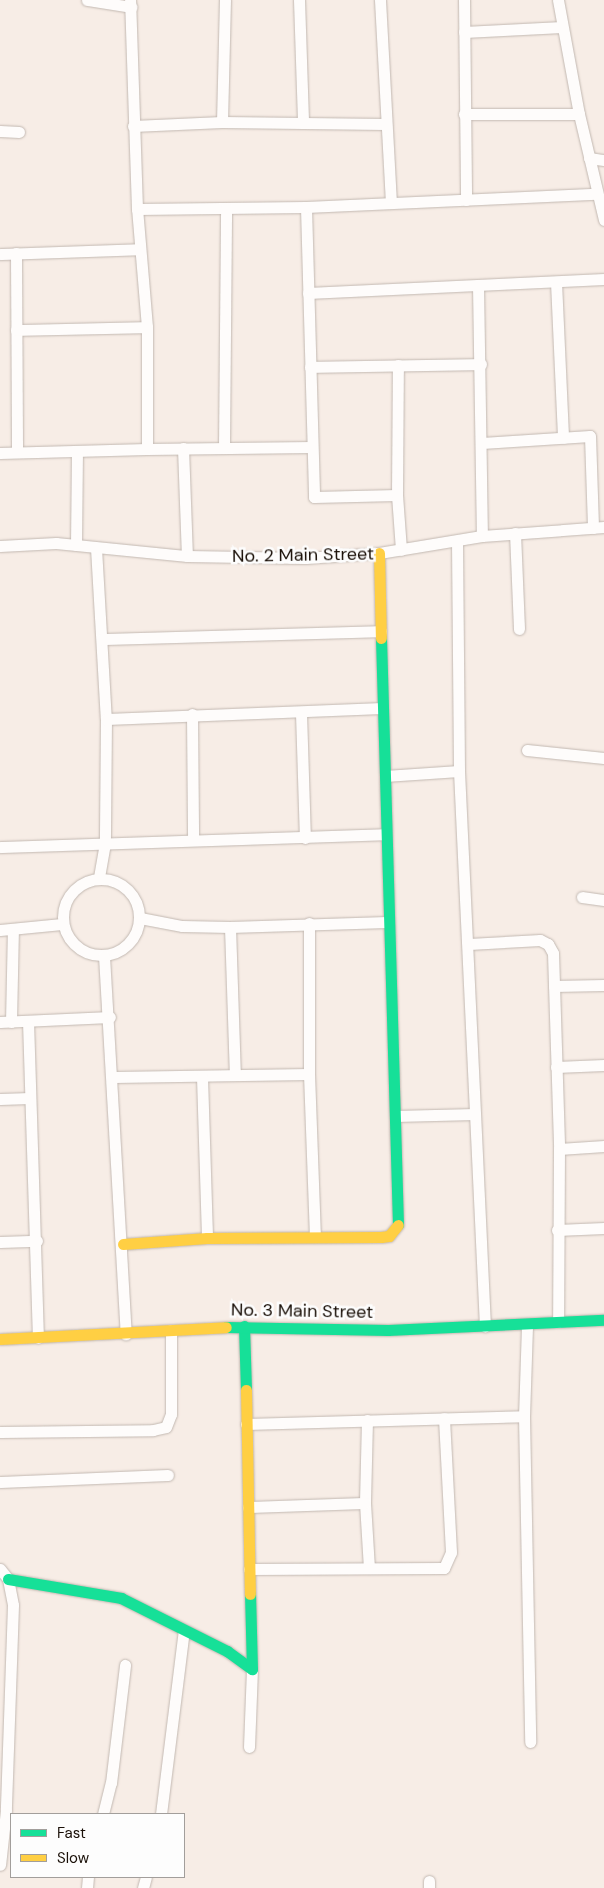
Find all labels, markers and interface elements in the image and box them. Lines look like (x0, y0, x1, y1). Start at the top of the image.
street label: No. 2 Main Street (232, 543, 374, 567)
street label: No. 3 Main Street (231, 1299, 373, 1323)
legend (10, 1813, 185, 1878)
text: Fast (57, 1823, 86, 1843)
text: Slow (57, 1848, 89, 1868)

